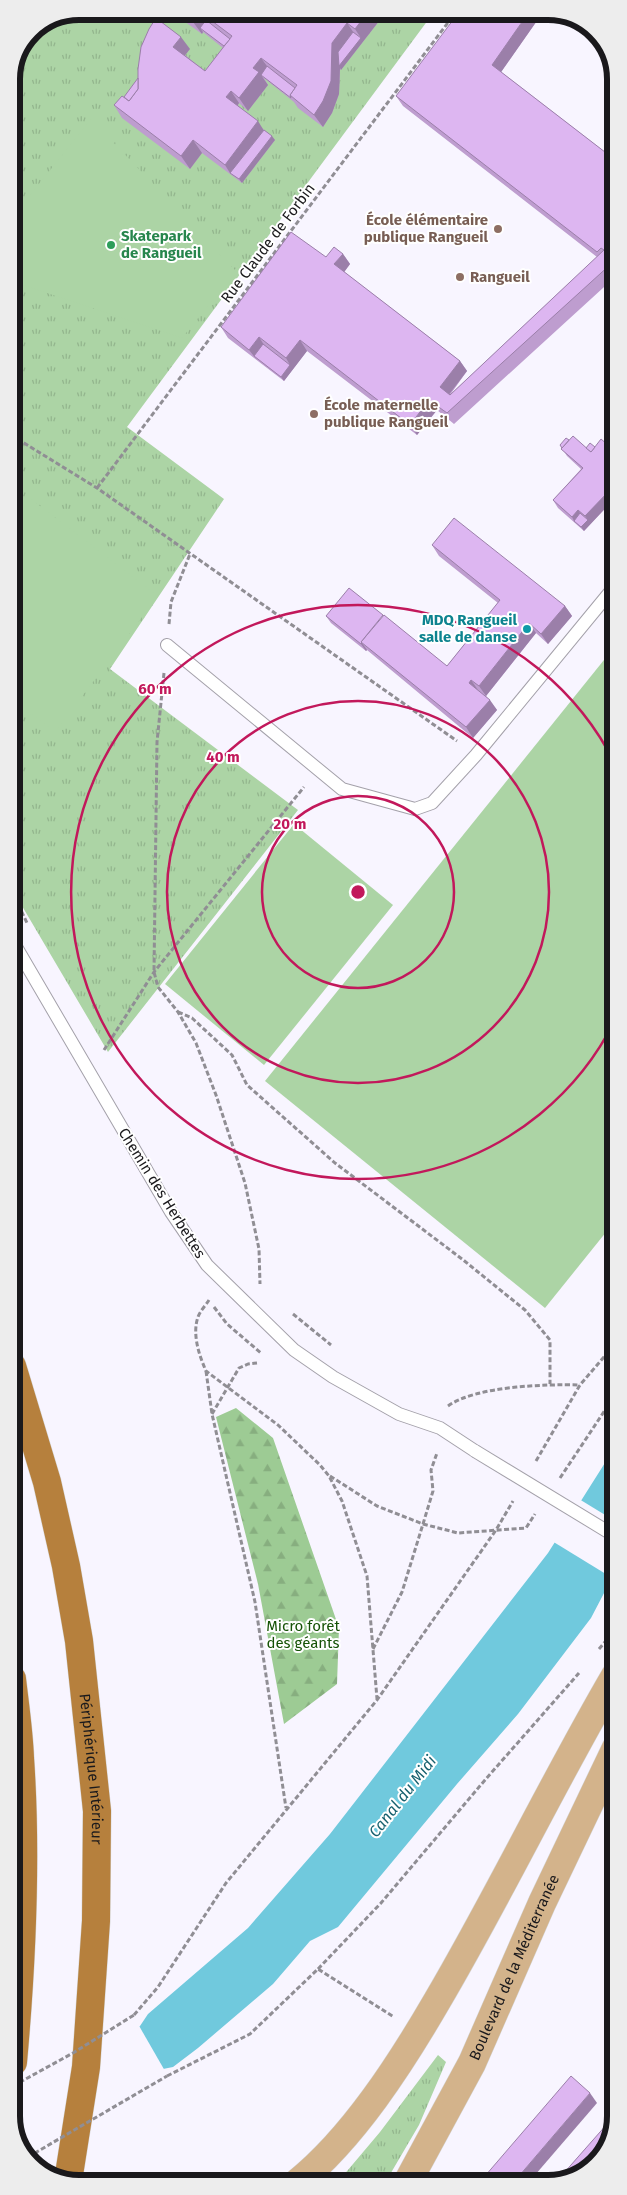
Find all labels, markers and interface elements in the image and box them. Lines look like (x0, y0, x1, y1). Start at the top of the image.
street label: Rue Claude de Forbin (217, 180, 319, 306)
place label: École élémentaire publique Rangueil (364, 211, 489, 246)
marker: École élémentaire publique Rangueil (492, 223, 504, 235)
place label: Skatepark de Rangueil (121, 227, 202, 262)
marker: Skatepark de Rangueil (105, 239, 117, 251)
place label: Rangueil (470, 268, 530, 286)
marker: Rangueil (454, 271, 466, 283)
place label: École maternelle publique Rangueil (324, 396, 449, 431)
marker: École maternelle publique Rangueil (308, 408, 320, 420)
place label: MDQ Rangueil salle de danse (419, 611, 518, 646)
marker: MDQ Rangueil salle de danse (521, 623, 533, 635)
text: 60 m (138, 680, 172, 698)
text: 40 m (206, 748, 240, 766)
text: 20 m (274, 815, 306, 833)
centre of rings (349, 883, 367, 901)
street label: Chemin des Herbettes (115, 1125, 209, 1261)
park label: Micro forêt des géants (266, 1617, 340, 1652)
street label: Périphérique Intérieur (76, 1693, 106, 1845)
water label: Canal du Midi (365, 1751, 440, 1841)
street label: Boulevard de la Méditerranée (465, 1872, 563, 2063)

